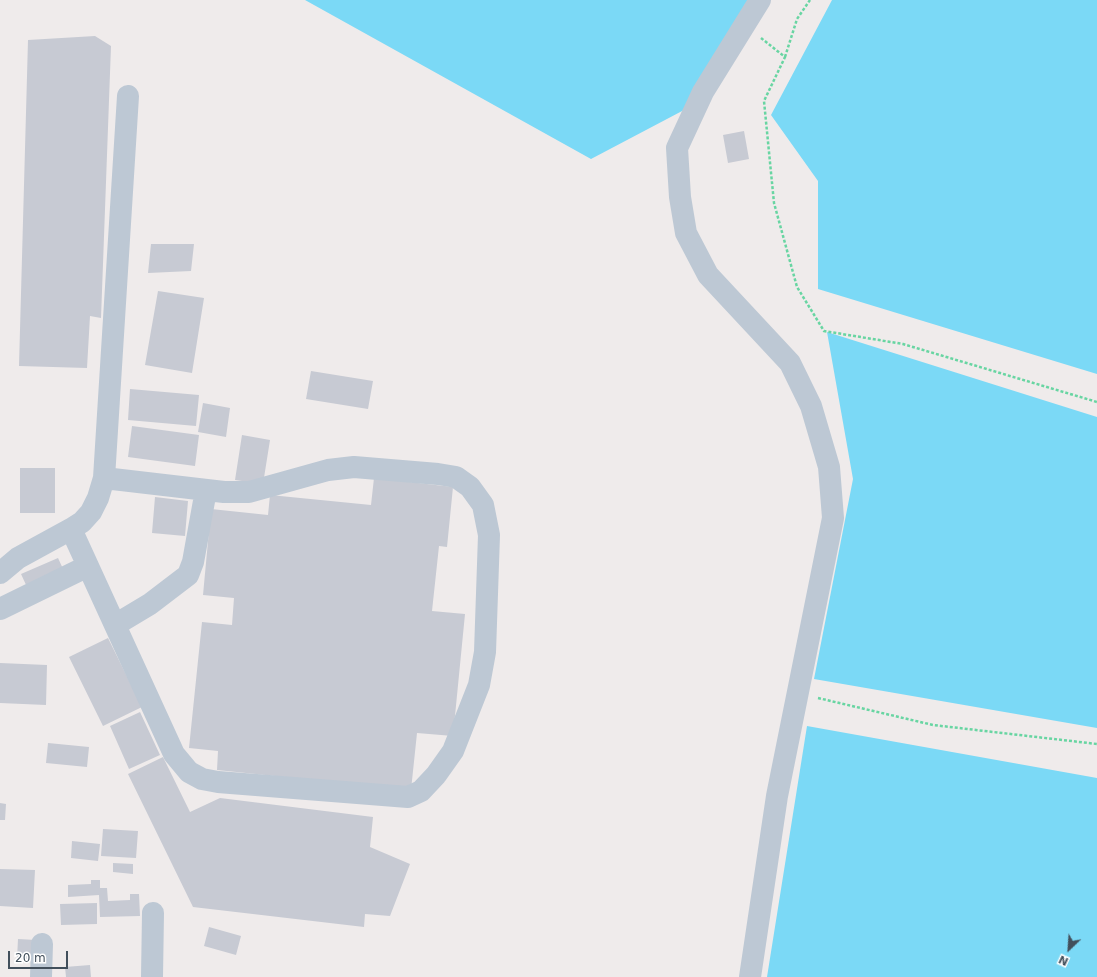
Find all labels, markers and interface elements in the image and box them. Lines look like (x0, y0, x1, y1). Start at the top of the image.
north arrow (1049, 929, 1089, 969)
scale bar (10, 943, 70, 969)
text: 20 m (15, 951, 46, 965)
text: N (1057, 952, 1071, 968)

